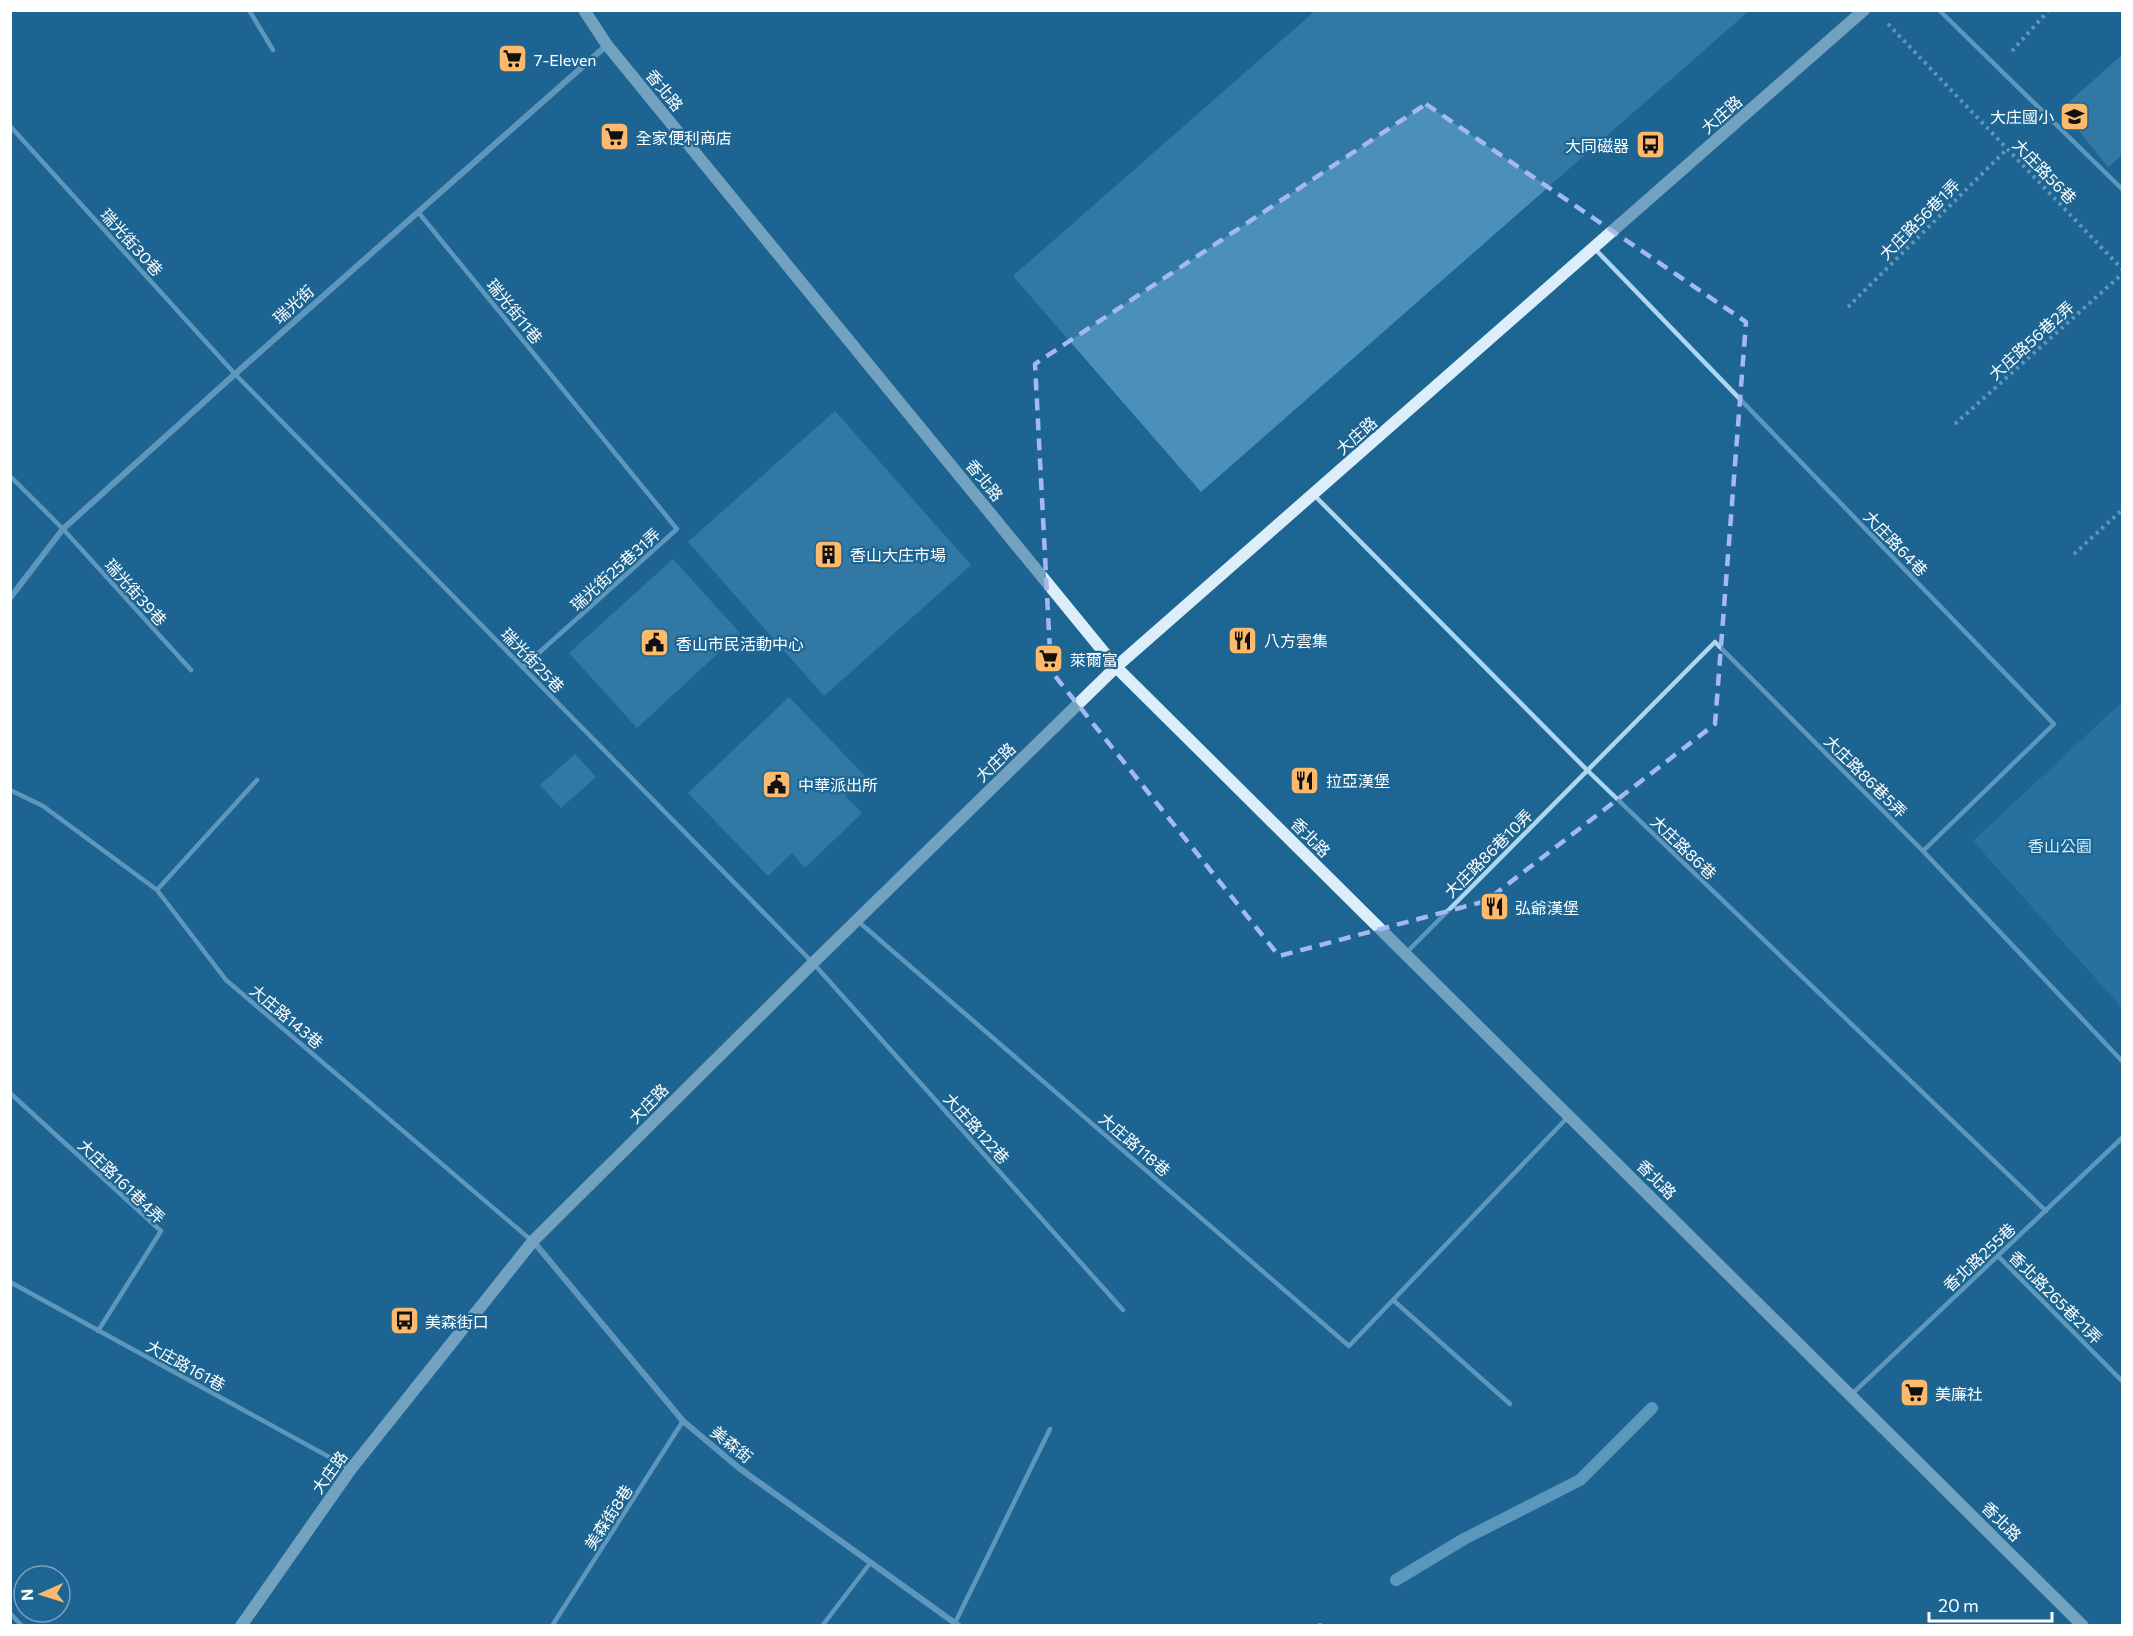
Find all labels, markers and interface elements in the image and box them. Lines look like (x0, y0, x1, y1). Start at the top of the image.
supermarket icon: 7-Eleven (497, 43, 529, 75)
place label: 7-Eleven (534, 50, 597, 69)
street label: 香北路 (643, 65, 687, 115)
street label: 大庄路 (1697, 91, 1745, 137)
school or university icon: 大庄國小 (2059, 100, 2091, 132)
place label: 大庄國小 (1990, 107, 2054, 126)
supermarket icon: 全家便利商店 (599, 121, 631, 153)
place label: 全家便利商店 (636, 128, 732, 147)
bus stop icon: 大同磁器 (1634, 129, 1666, 161)
street label: 大庄路56巷 (2009, 135, 2081, 207)
place label: 大同磁器 (1565, 136, 1629, 155)
street label: 大庄路56巷1弄 (1875, 175, 1963, 263)
street label: 瑞光街30巷 (97, 205, 167, 279)
street label: 瑞光街11巷 (483, 275, 547, 347)
street label: 瑞光街 (269, 281, 317, 327)
street label: 大庄路56巷2弄 (1985, 297, 2077, 383)
street label: 大庄路 (1332, 412, 1380, 458)
street label: 香北路 (963, 455, 1007, 505)
street label: 大庄路64巷 (1860, 506, 1932, 580)
street label: 瑞光街25巷31弄 (566, 524, 664, 614)
building icon: 香山大庄市場 (813, 538, 845, 570)
place label: 香山大庄市場 (850, 545, 946, 564)
street label: 瑞光街39巷 (101, 555, 171, 629)
street label: 瑞光街25巷 (498, 624, 568, 696)
restaurant icon: 八方雲集 (1227, 624, 1259, 656)
public building icon: 香山市民活動中心 (639, 627, 671, 659)
place label: 八方雲集 (1264, 631, 1328, 650)
place label: 香山市民活動中心 (676, 634, 804, 653)
supermarket icon: 萊爾富 (1033, 643, 1065, 675)
place label: 萊爾富 (1070, 650, 1118, 669)
street label: 大庄路86巷5弄 (1821, 731, 1911, 821)
street label: 大庄路 (971, 738, 1019, 786)
restaurant icon: 拉亞漢堡 (1289, 764, 1321, 796)
public building icon: 中華派出所 (761, 768, 793, 800)
place label: 拉亞漢堡 (1326, 771, 1390, 790)
place label: 中華派出所 (798, 775, 878, 794)
street label: 大庄路86巷10弄 (1440, 805, 1536, 901)
street label: 大庄路86巷 (1647, 811, 1721, 883)
street label: 香北路 (1287, 813, 1335, 861)
park label: 香山公園 (2028, 836, 2092, 855)
restaurant icon: 弘爺漢堡 (1478, 891, 1510, 923)
place label: 弘爺漢堡 (1515, 898, 1579, 917)
street label: 大庄路143巷 (247, 980, 327, 1052)
street label: 大庄路 (624, 1079, 672, 1127)
street label: 大庄路122巷 (940, 1089, 1014, 1167)
street label: 大庄路118巷 (1096, 1108, 1174, 1180)
street label: 大庄路161巷4弄 (75, 1135, 169, 1227)
street label: 香北路 (1633, 1155, 1681, 1203)
street label: 香北路255巷 (1939, 1219, 2019, 1295)
street label: 香北路265巷21弄 (2006, 1247, 2106, 1347)
bus stop icon: 美森街口 (388, 1305, 420, 1337)
place label: 美森街口 (425, 1312, 489, 1331)
street label: 大庄路161巷 (143, 1336, 229, 1394)
supermarket icon: 美廉社 (1898, 1377, 1930, 1409)
place label: 美廉社 (1935, 1384, 1983, 1403)
street label: 美森街 (707, 1422, 757, 1466)
street label: 大庄路 (307, 1447, 351, 1497)
street label: 美森街8巷 (580, 1481, 636, 1553)
street label: 香北路 (1978, 1497, 2026, 1545)
north arrow (12, 1564, 72, 1624)
scale bar (1929, 1585, 2052, 1623)
text: N (17, 1588, 36, 1601)
text: 20 m (1938, 1594, 1979, 1616)

